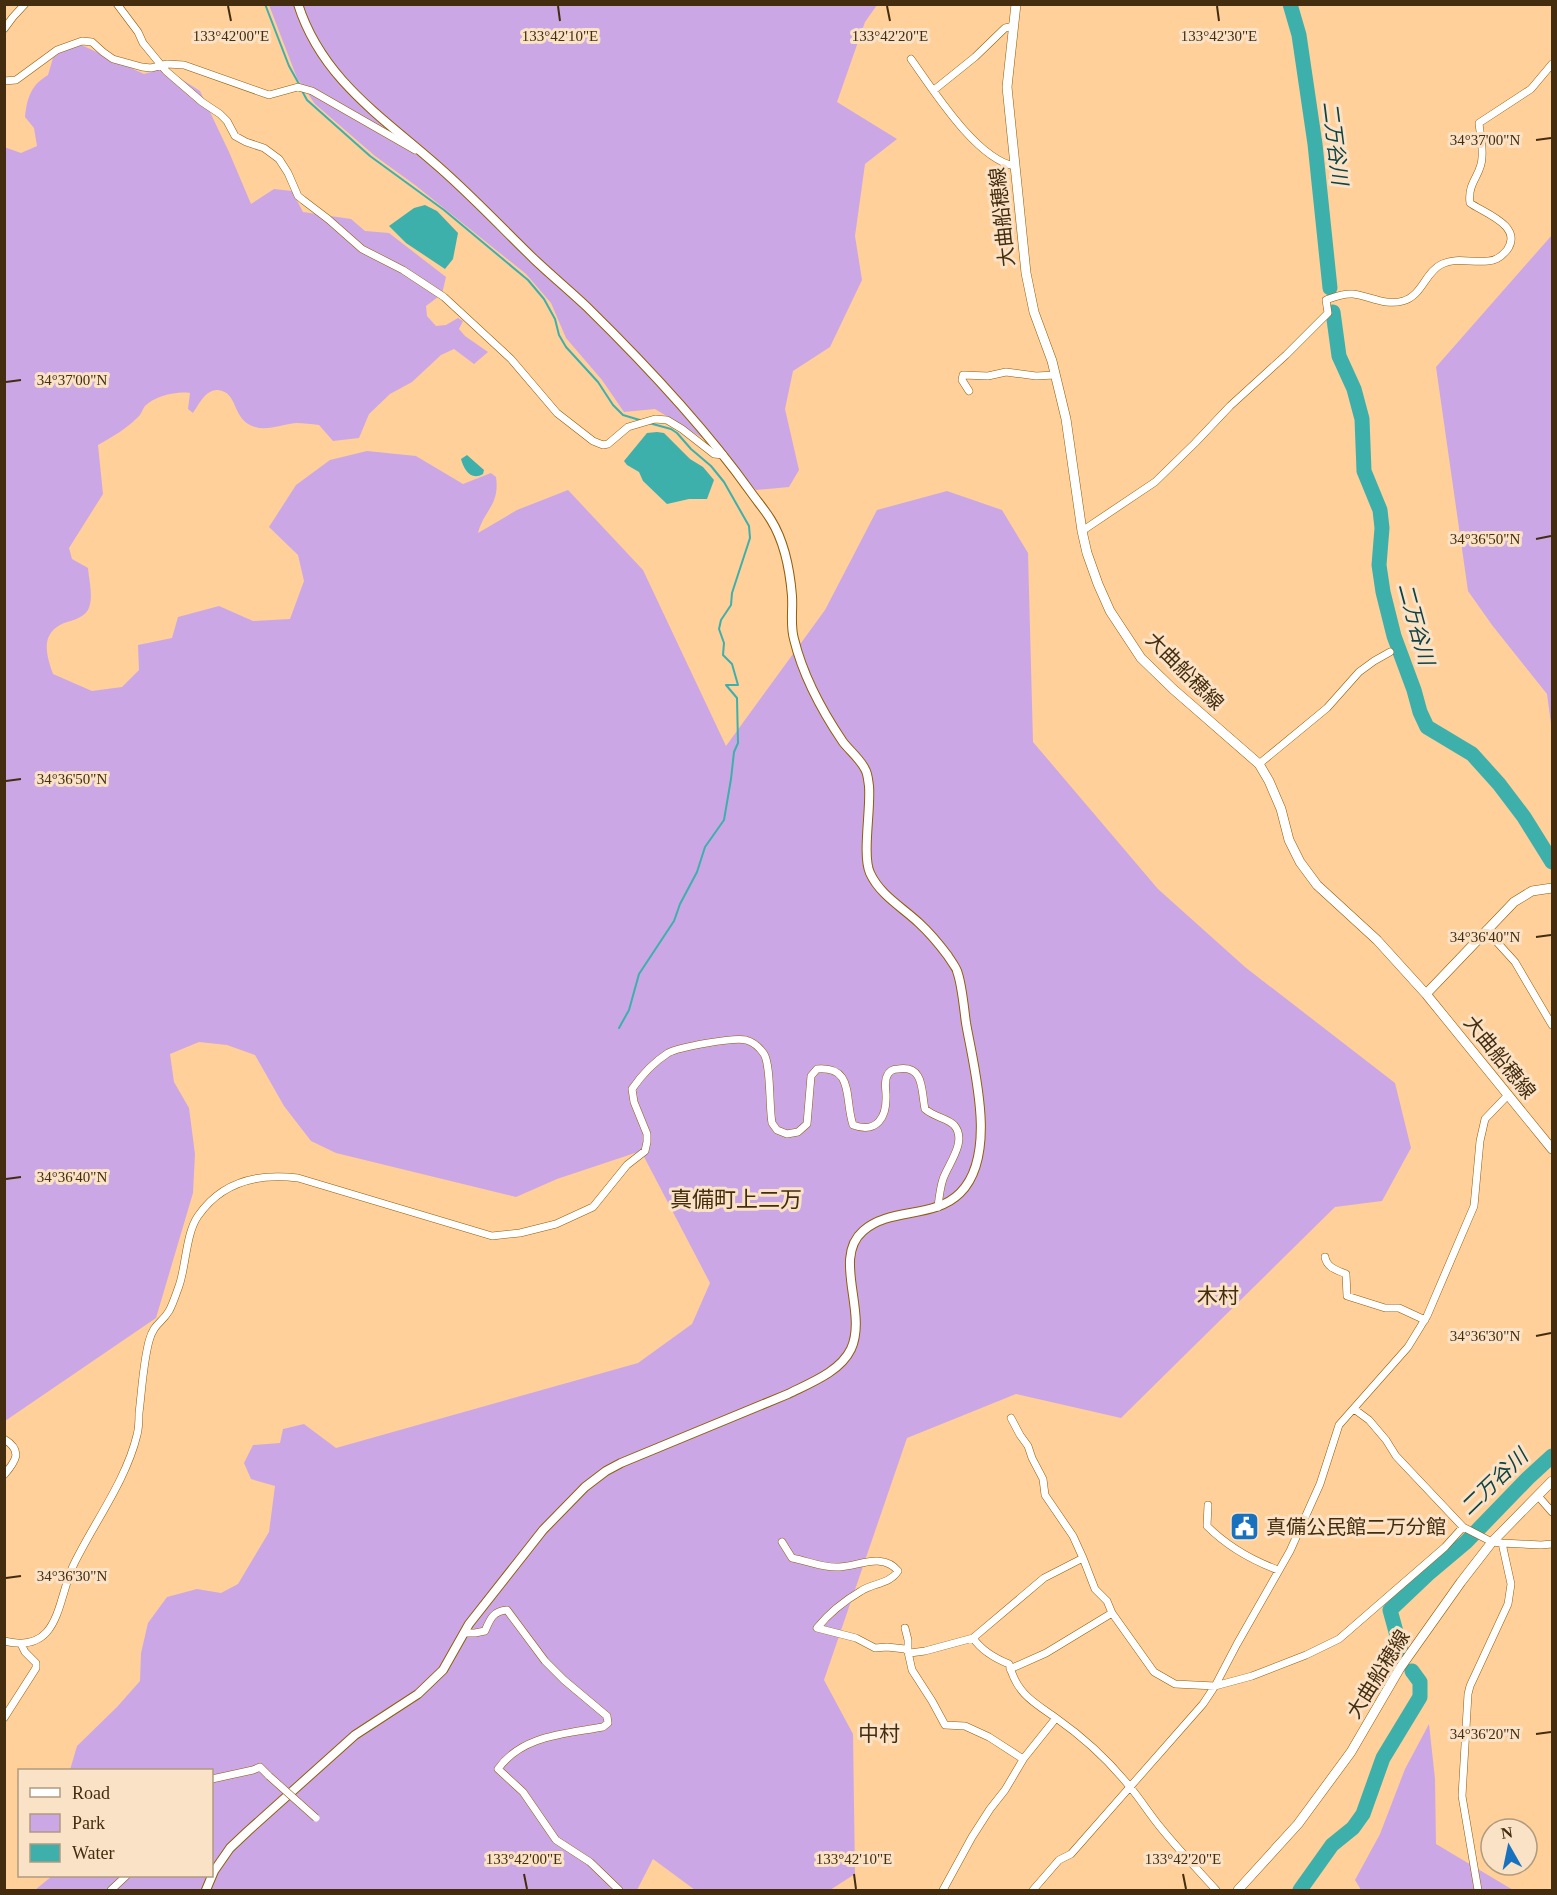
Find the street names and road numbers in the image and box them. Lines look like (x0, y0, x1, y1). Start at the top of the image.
street label: 大曲船穂線 (986, 166, 1018, 268)
street label: 大曲船穂線 (1142, 628, 1228, 714)
street label: 大曲船穂線 (1460, 1011, 1540, 1103)
street label: 大曲船穂線 (1342, 1626, 1414, 1722)

